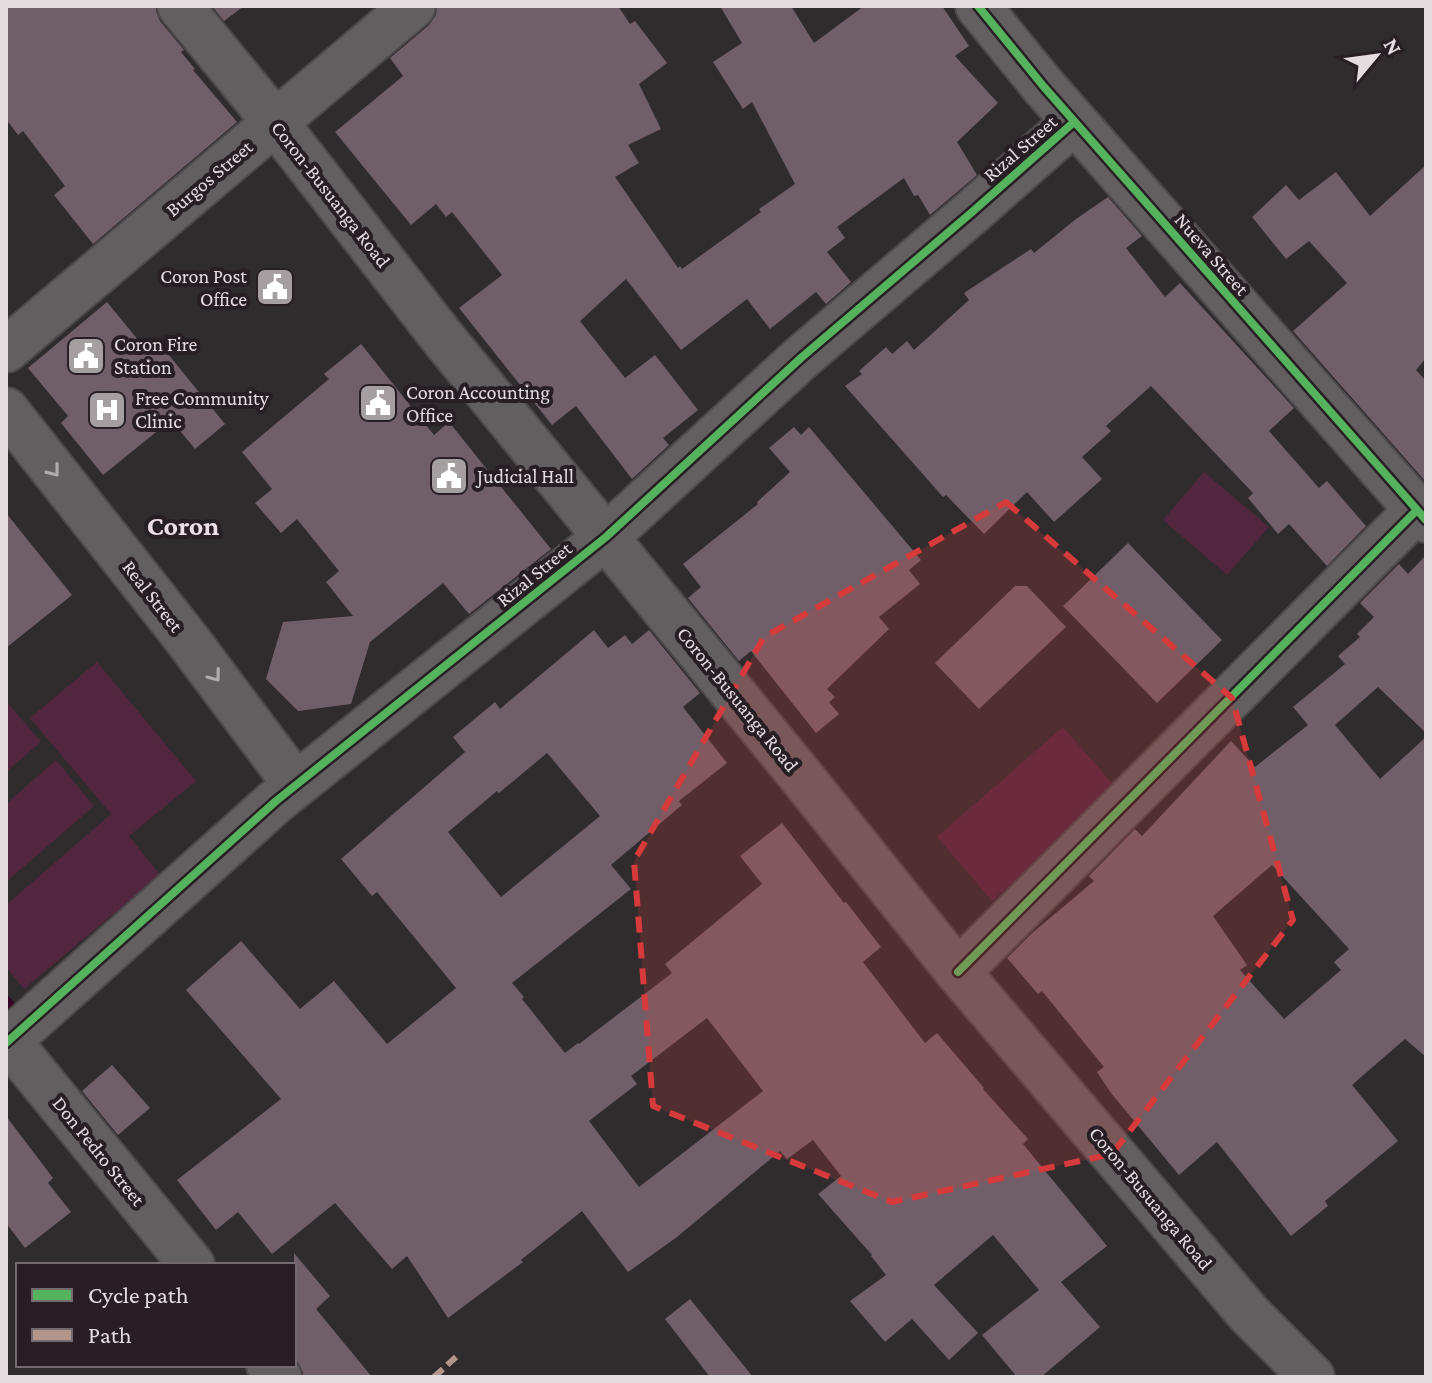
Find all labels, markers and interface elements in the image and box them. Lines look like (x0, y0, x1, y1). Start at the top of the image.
north arrow (1336, 16, 1416, 96)
text: N (1378, 34, 1408, 59)
street label: Rizal Street (979, 110, 1061, 186)
street label: Coron-Busuanga Road (266, 117, 395, 272)
street label: Burgos Street (161, 135, 258, 221)
street label: Nueva Street (1170, 209, 1254, 300)
place label: Coron Post Office (160, 265, 247, 310)
public building icon: Coron Post Office (254, 266, 296, 308)
place label: Coron Fire Station (114, 333, 197, 378)
public building icon: Coron Fire Station (65, 335, 107, 377)
place label: Coron Accounting Office (406, 381, 550, 426)
public building icon: Coron Accounting Office (357, 382, 399, 424)
place label: Free Community Clinic (135, 387, 270, 432)
hospital icon: Free Community Clinic (86, 389, 128, 431)
public building icon: Judicial Hall (428, 455, 470, 497)
one-way arrow (45, 462, 59, 477)
place label: Judicial Hall (475, 465, 574, 488)
district label: Coron (147, 510, 219, 541)
street label: Rizal Street (492, 537, 576, 611)
street label: Real Street (118, 556, 188, 636)
street label: Coron-Busuanga Road (672, 622, 803, 777)
one-way arrow (205, 667, 219, 681)
street label: Don Pedro Street (48, 1092, 150, 1210)
street label: Coron-Busuanga Road (1084, 1122, 1217, 1275)
legend (16, 1263, 296, 1367)
text: Cycle path (88, 1281, 189, 1308)
text: Path (88, 1321, 132, 1348)

